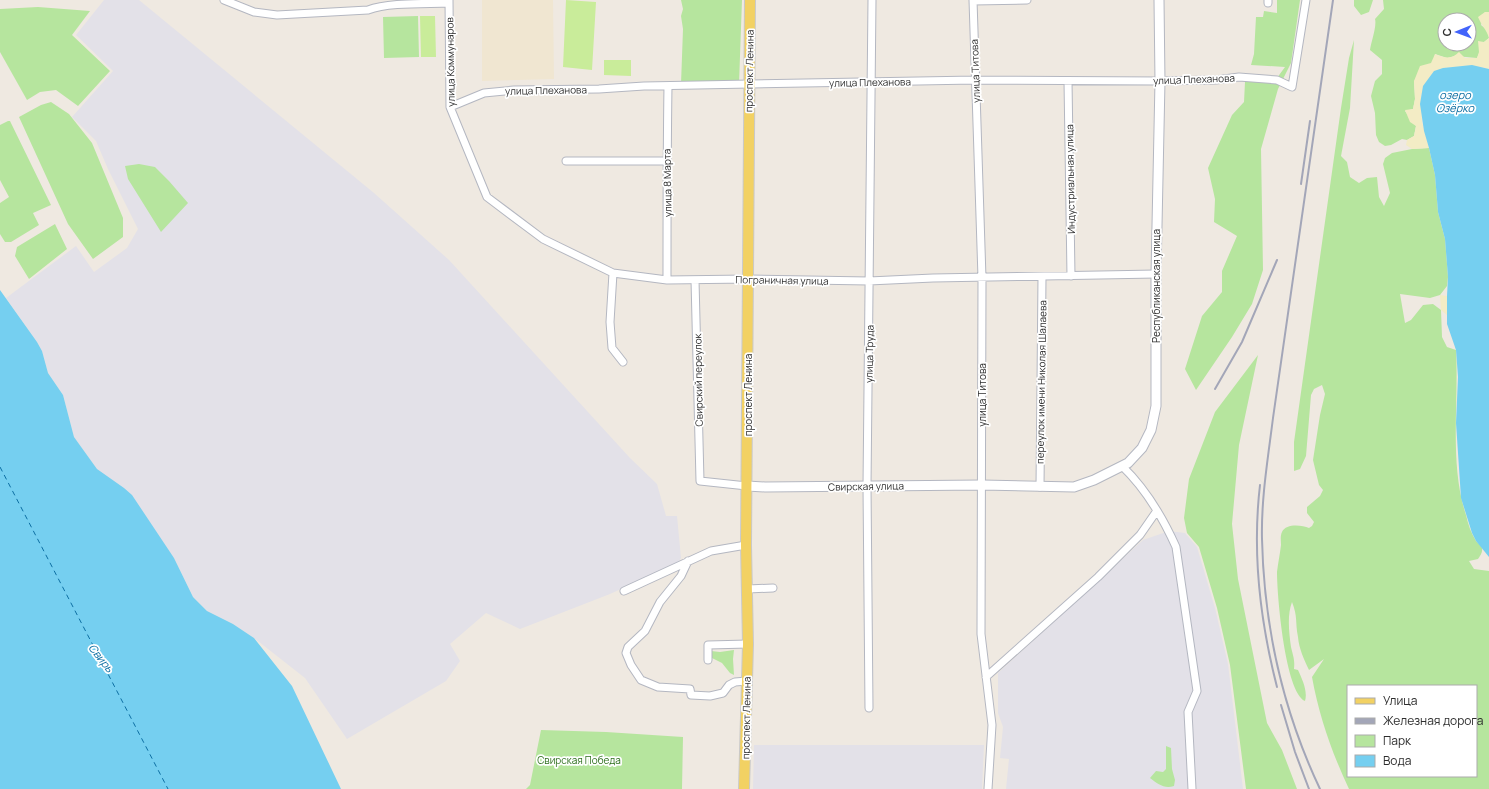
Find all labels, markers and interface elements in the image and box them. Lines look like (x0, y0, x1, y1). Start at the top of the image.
north arrow (1437, 12, 1477, 52)
street label: улица Коммунаров (442, 17, 458, 107)
text: С (1439, 28, 1454, 36)
street label: проспект Ленина (741, 30, 757, 112)
street label: улица Титова (967, 39, 983, 103)
street label: улица Плеханова (1153, 71, 1235, 87)
street label: улица Плеханова (829, 74, 911, 90)
street label: улица Плеханова (505, 82, 587, 98)
water label: озеро Озёрко (1436, 87, 1476, 115)
street label: Индустриальная улица (1062, 124, 1078, 234)
street label: улица 8 Марта (659, 149, 675, 217)
street label: Республиканская улица (1149, 229, 1163, 343)
street label: Пограничная улица (735, 272, 829, 288)
street label: переулок имени Николая Шалаева (1033, 300, 1049, 464)
street label: улица Труда (861, 325, 877, 383)
street label: Свирский переулок (690, 332, 706, 427)
street label: проспект Ленина (741, 354, 755, 436)
street label: улица Титова (975, 363, 989, 427)
street label: Свирская улица (828, 478, 904, 494)
water label: Свирь (86, 640, 118, 676)
street label: проспект Ленина (738, 677, 754, 759)
legend (1347, 685, 1477, 777)
text: Улица (1383, 692, 1417, 709)
text: Железная дорога (1383, 712, 1483, 729)
text: Парк (1383, 732, 1412, 749)
text: Вода (1383, 752, 1411, 769)
park label: Свирская Победа (537, 753, 621, 767)

